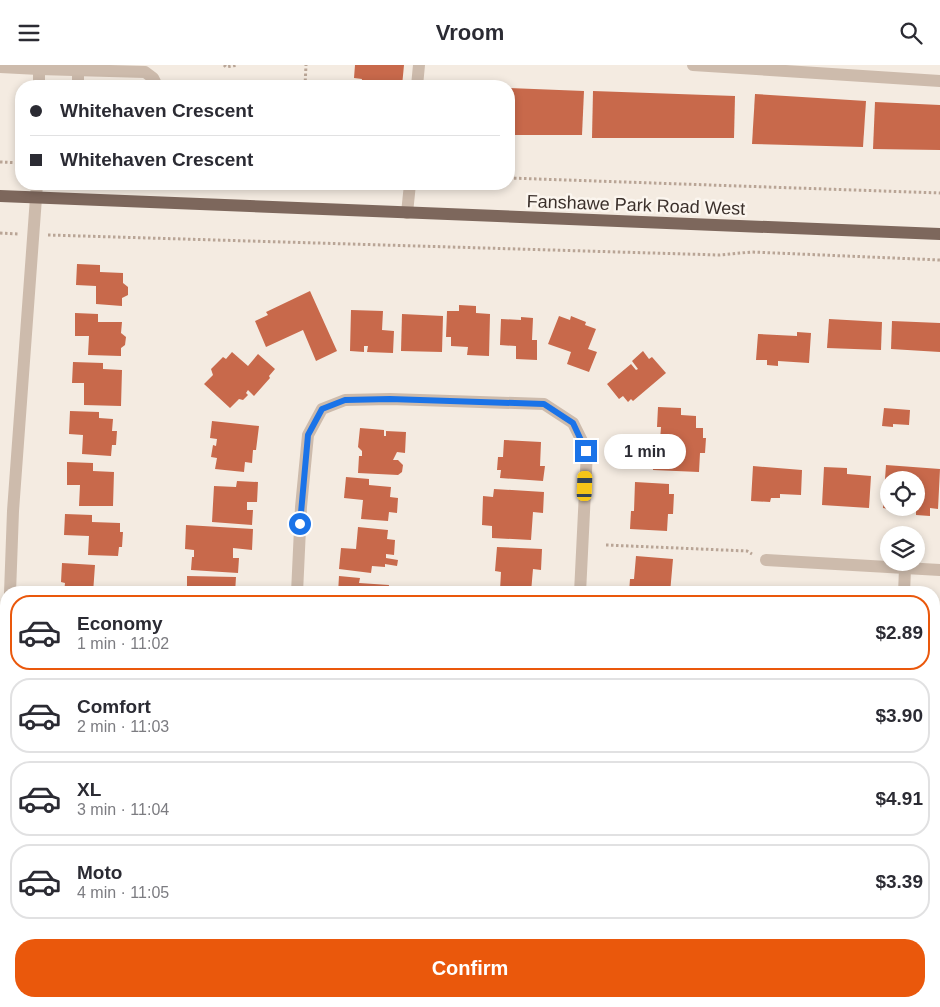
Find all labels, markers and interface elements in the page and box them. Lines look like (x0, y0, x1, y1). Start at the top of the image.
icon: menu (15, 19, 43, 47)
icon: search (897, 19, 925, 47)
text: Vroom (436, 20, 504, 45)
text: Whitehaven Crescent (60, 100, 253, 121)
text: Whitehaven Crescent (60, 149, 253, 170)
street label: Fanshawe Park Road West (526, 191, 746, 219)
callout: 1 min (604, 433, 686, 469)
route end (575, 440, 597, 462)
text: 1 min (624, 443, 666, 460)
car (576, 471, 593, 501)
map controls (880, 471, 925, 571)
button: locate (880, 471, 925, 516)
route start (289, 513, 311, 535)
button: layers (880, 526, 925, 571)
icon: car (17, 610, 62, 655)
text: Economy (77, 613, 163, 634)
text: $2.89 (875, 622, 923, 643)
text: 1 min · 11:02 (77, 635, 169, 652)
icon: car (17, 693, 62, 738)
text: Comfort (77, 696, 151, 717)
text: $3.90 (875, 705, 923, 726)
text: 2 min · 11:03 (77, 718, 169, 735)
icon: car (17, 776, 62, 821)
text: XL (77, 779, 101, 800)
text: $4.91 (875, 788, 923, 809)
text: 3 min · 11:04 (77, 801, 169, 818)
icon: car (17, 859, 62, 904)
text: Moto (77, 862, 122, 883)
text: $3.39 (875, 871, 923, 892)
text: 4 min · 11:05 (77, 884, 169, 901)
button: Confirm (15, 939, 925, 997)

